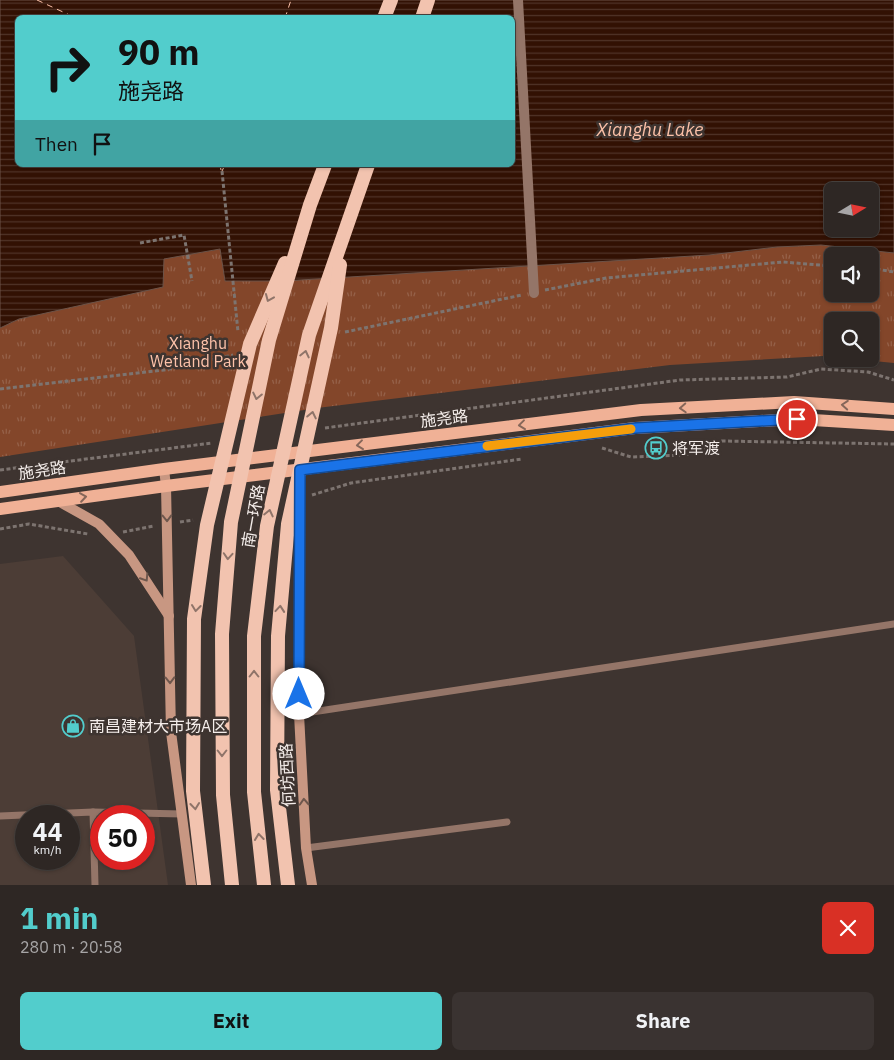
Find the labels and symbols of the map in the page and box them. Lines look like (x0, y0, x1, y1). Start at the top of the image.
water label: Xianghu Lake (596, 118, 703, 141)
north arrow (824, 182, 879, 238)
one-way arrow (265, 293, 276, 302)
park label: Xianghu Wetland Park (150, 333, 246, 371)
one-way arrow (299, 350, 310, 359)
one-way arrow (253, 392, 263, 401)
pin (776, 398, 818, 440)
one-way arrow (841, 400, 849, 411)
one-way arrow (679, 403, 687, 414)
street label: 施尧路 (419, 405, 469, 431)
one-way arrow (306, 410, 316, 419)
one-way arrow (517, 419, 525, 430)
bus stop icon: 将军渡 (644, 436, 668, 460)
place label: 将军渡 (672, 438, 720, 458)
one-way arrow (356, 439, 364, 450)
street label: 施尧路 (17, 457, 67, 483)
street label: 南一环路 (238, 483, 268, 549)
one-way arrow (79, 492, 87, 503)
one-way arrow (264, 508, 274, 517)
one-way arrow (162, 514, 172, 522)
one-way arrow (223, 552, 234, 560)
one-way arrow (138, 573, 148, 582)
one-way arrow (191, 604, 201, 613)
one-way arrow (275, 605, 286, 613)
position arrow (272, 667, 324, 719)
one-way arrow (249, 670, 259, 678)
one-way arrow (165, 677, 176, 685)
shop icon: 南昌建材大市场A区 (61, 714, 85, 738)
place label: 南昌建材大市场A区 (89, 716, 227, 736)
street label: 何坊西路 (275, 743, 299, 807)
one-way arrow (217, 749, 228, 757)
one-way arrow (298, 798, 309, 806)
one-way arrow (189, 802, 200, 810)
speed limit sign: 50 (90, 805, 155, 870)
one-way arrow (254, 832, 265, 840)

